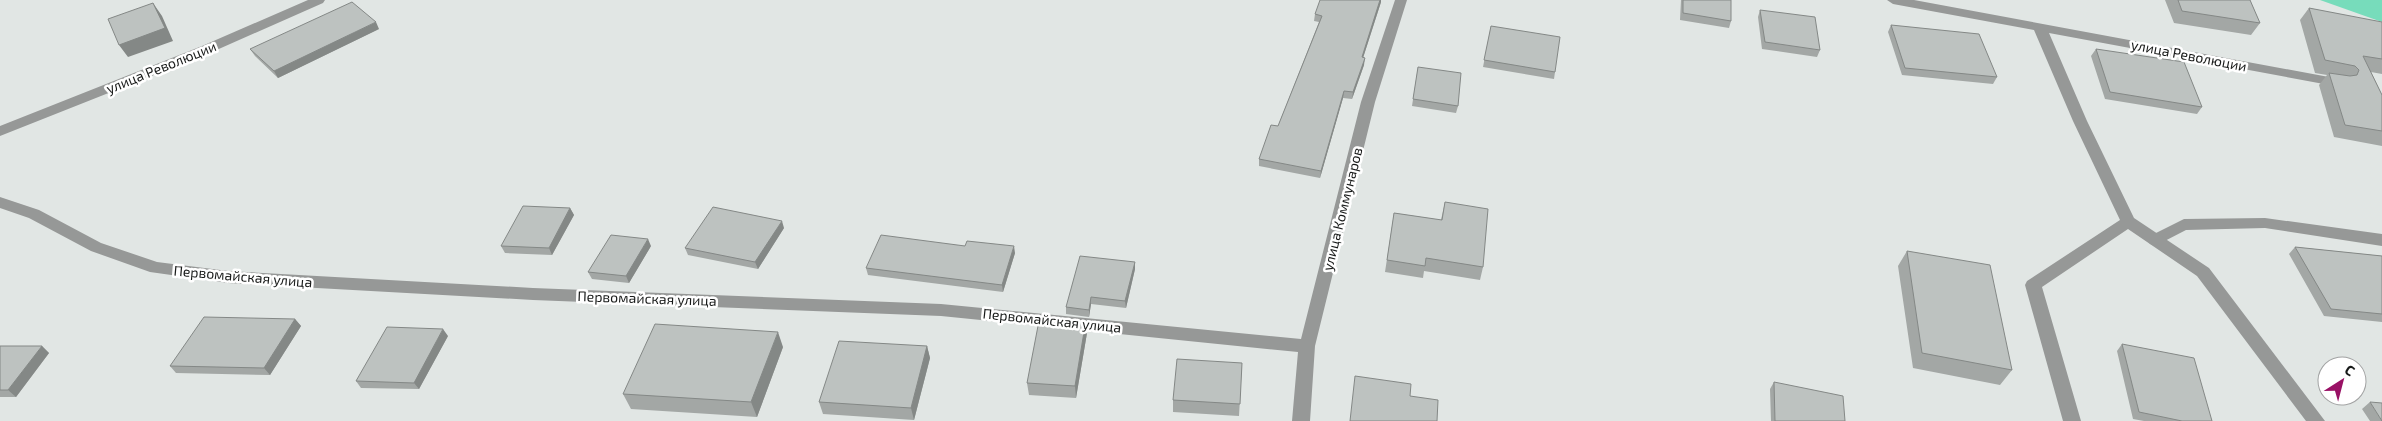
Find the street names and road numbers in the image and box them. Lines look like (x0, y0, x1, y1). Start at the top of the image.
street label: улица Революции (2130, 35, 2248, 75)
street label: улица Революции (103, 37, 219, 97)
street label: улица Коммунаров (1318, 145, 1366, 273)
street label: Первомайская улица (173, 261, 313, 291)
street label: Первомайская улица (577, 287, 717, 309)
street label: Первомайская улица (982, 304, 1122, 336)

